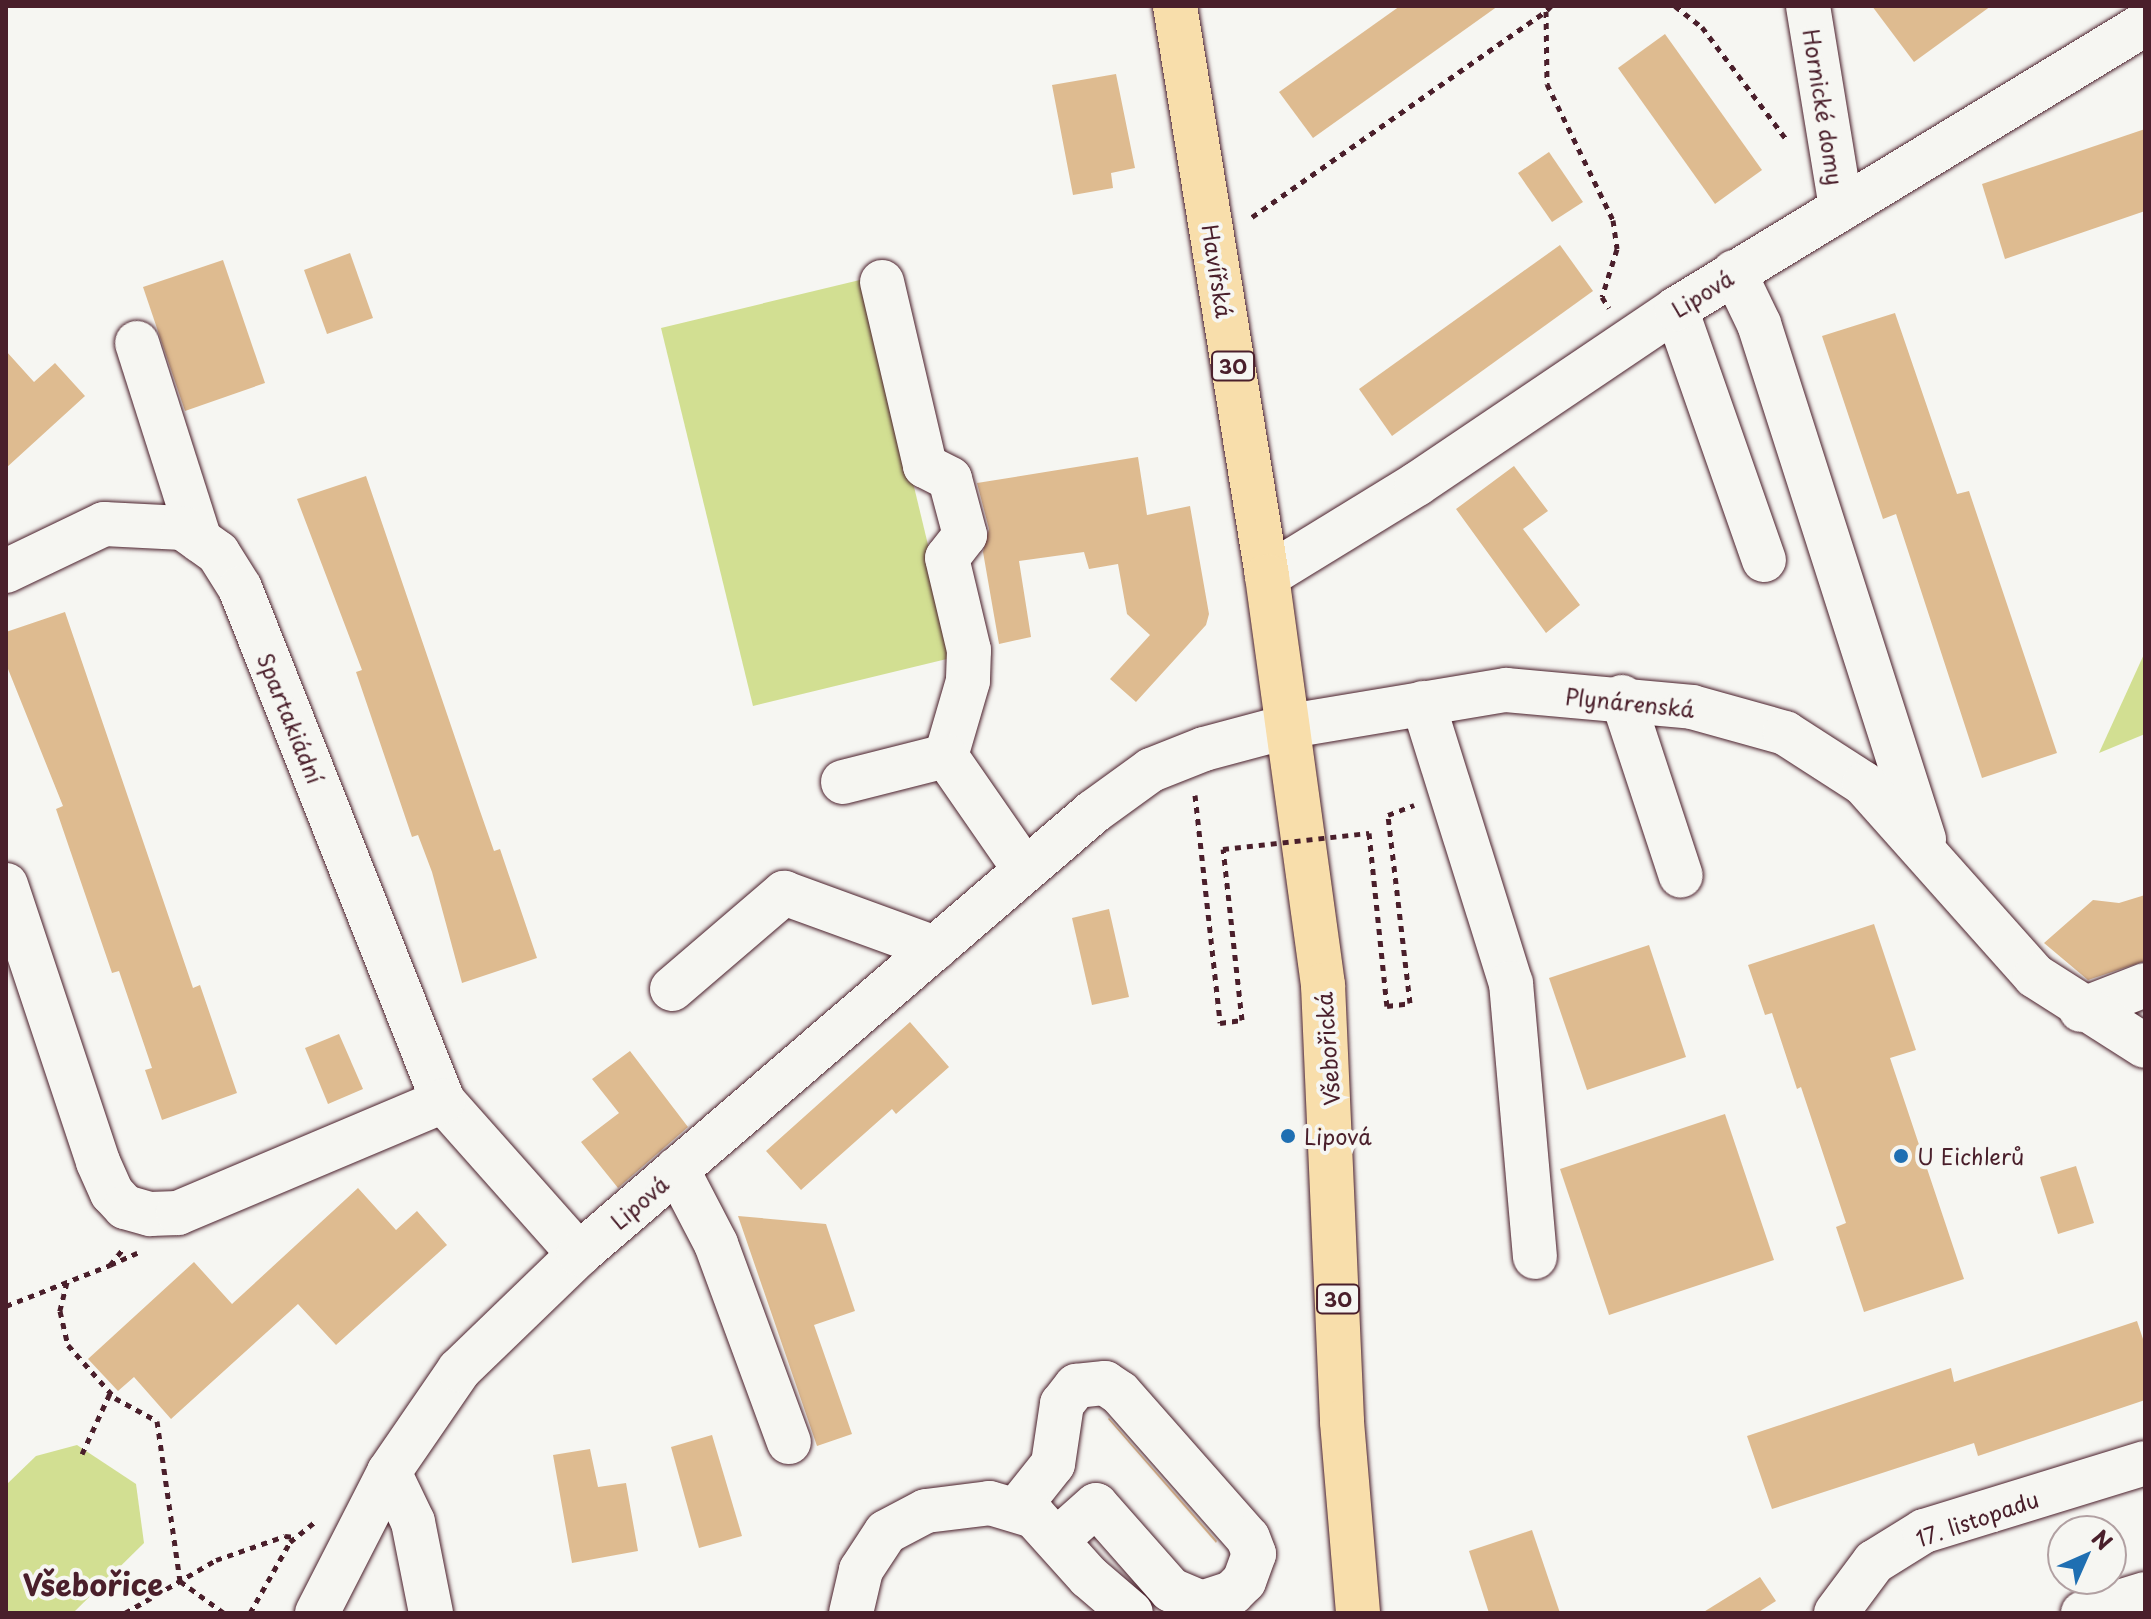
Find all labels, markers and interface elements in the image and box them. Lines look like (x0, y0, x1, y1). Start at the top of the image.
street label: Hornické domy (1799, 27, 1849, 187)
street label: Havířská (1198, 222, 1238, 320)
street label: Lipová (1666, 264, 1738, 322)
road number: 30 (1211, 350, 1255, 382)
street label: Spartakiádní (253, 649, 329, 787)
street label: Plynárenská (1564, 682, 1696, 722)
street label: Všebořická (1310, 991, 1344, 1107)
place label: Lipová (1304, 1123, 1372, 1149)
marker: Lipová (1279, 1127, 1297, 1145)
place label: U Eichlerů (1917, 1143, 2025, 1169)
marker: U Eichlerů (1892, 1147, 1910, 1165)
street label: Lipová (605, 1170, 673, 1234)
road number: 30 (1316, 1283, 1360, 1315)
street label: 17. listopadu (1912, 1484, 2042, 1552)
north arrow (2047, 1515, 2127, 1595)
text: N (2085, 1521, 2121, 1557)
district label: Všebořice (22, 1566, 164, 1602)

